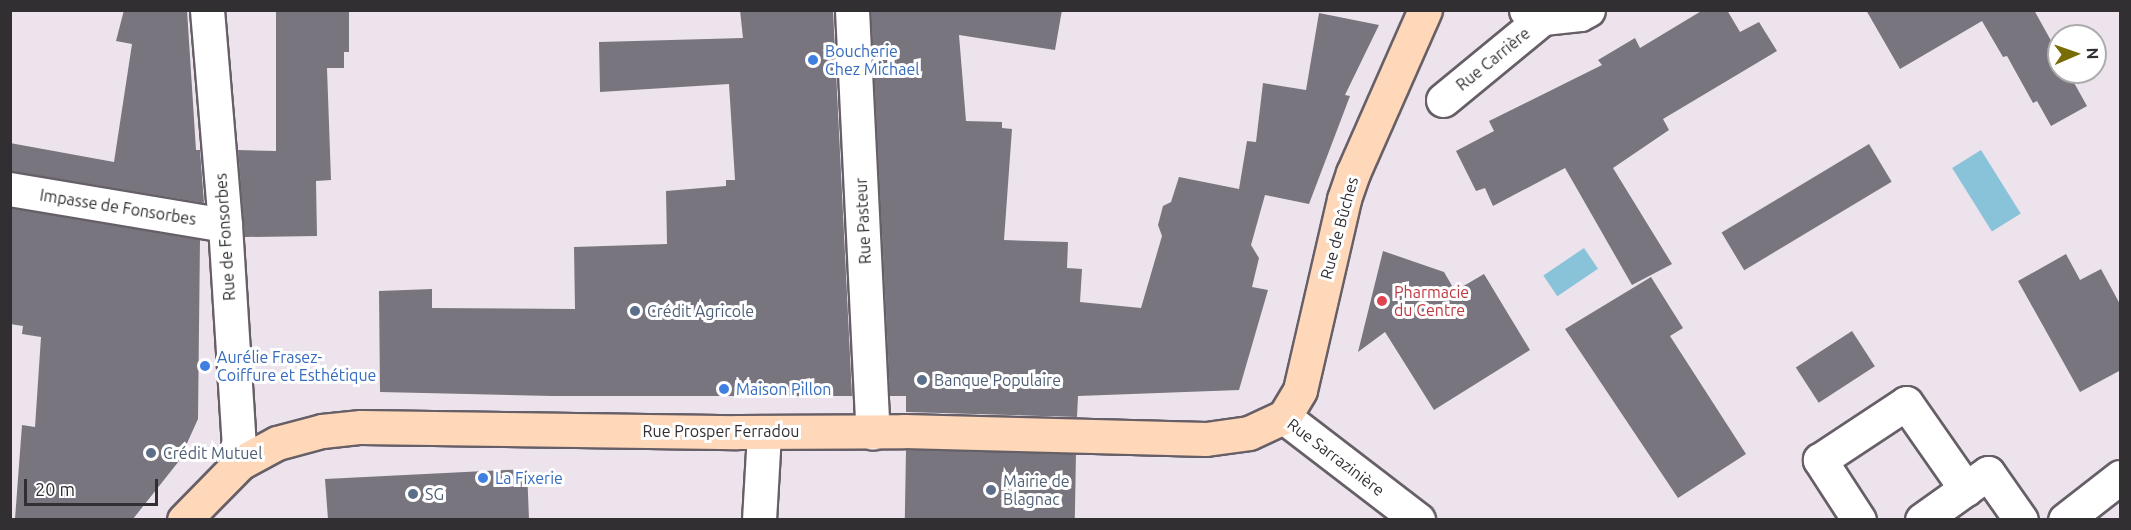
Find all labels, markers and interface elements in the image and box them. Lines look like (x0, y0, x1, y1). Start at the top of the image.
street label: Rue Carrière (1452, 23, 1534, 95)
north arrow (2047, 24, 2107, 84)
place label: Boucherie Chez Michael (825, 41, 919, 79)
text: N (2084, 47, 2102, 60)
marker: Boucherie Chez Michael (806, 53, 820, 67)
street label: Rue de Fonsorbes (211, 173, 239, 301)
street label: Rue de Bûches (1316, 175, 1362, 281)
street label: Rue Pasteur (851, 177, 875, 265)
street label: Impasse de Fonsorbes (38, 185, 198, 229)
place label: Pharmacie du Centre (1394, 282, 1469, 320)
marker: Pharmacie du Centre (1375, 294, 1389, 308)
place label: Crédit Agricole (647, 301, 754, 321)
marker: Crédit Agricole (628, 304, 642, 318)
place label: Aurélie Frasez- Coiffure et Esthétique (217, 347, 376, 385)
marker: Aurélie Frasez- Coiffure et Esthétique (198, 359, 212, 373)
place label: Banque Populaire (934, 370, 1061, 390)
marker: Banque Populaire (915, 373, 929, 387)
place label: Maison Pillon (736, 379, 831, 399)
marker: Maison Pillon (717, 382, 731, 396)
street label: Rue Sarrazinière (1284, 414, 1388, 500)
street label: Rue Prosper Ferradou (643, 421, 799, 441)
place label: Crédit Mutuel (163, 443, 262, 463)
marker: Crédit Mutuel (144, 446, 158, 460)
scale bar (27, 467, 160, 505)
place label: La Fixerie (495, 468, 563, 488)
marker: La Fixerie (476, 471, 490, 485)
place label: Mairie de Blagnac (1003, 471, 1070, 509)
text: 20 m (35, 479, 75, 499)
marker: Mairie de Blagnac (984, 483, 998, 497)
place label: SG (425, 484, 444, 504)
marker: SG (406, 487, 420, 501)

